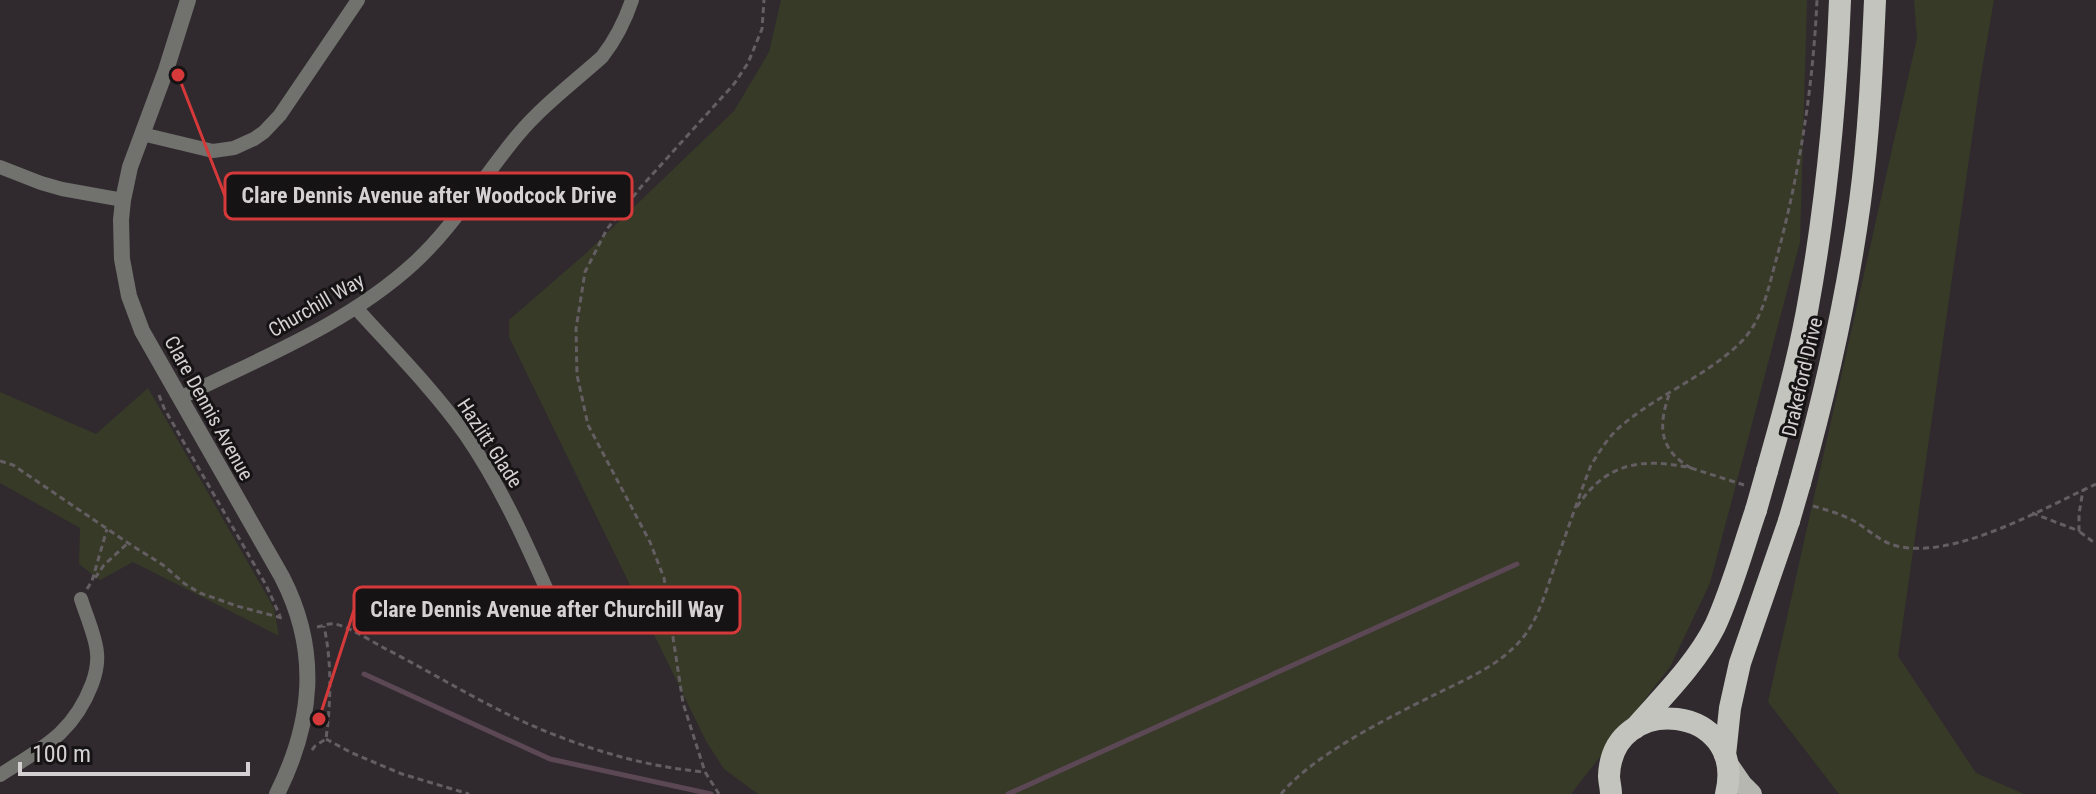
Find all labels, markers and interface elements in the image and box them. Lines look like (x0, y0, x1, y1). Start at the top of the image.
callout: Clare Dennis Avenue after Woodcock Drive (225, 173, 632, 219)
text: Clare Dennis Avenue after Woodcock Drive (242, 183, 616, 208)
street label: Churchill Way (264, 268, 368, 342)
street label: Drakeford Drive (1777, 315, 1827, 439)
street label: Clare Dennis Avenue (159, 332, 259, 484)
street label: Hazlitt Glade (452, 394, 528, 492)
callout: Clare Dennis Avenue after Churchill Way (354, 587, 740, 633)
text: Clare Dennis Avenue after Churchill Way (370, 597, 724, 622)
scale bar (20, 726, 248, 776)
text: 100 m (32, 740, 91, 768)

